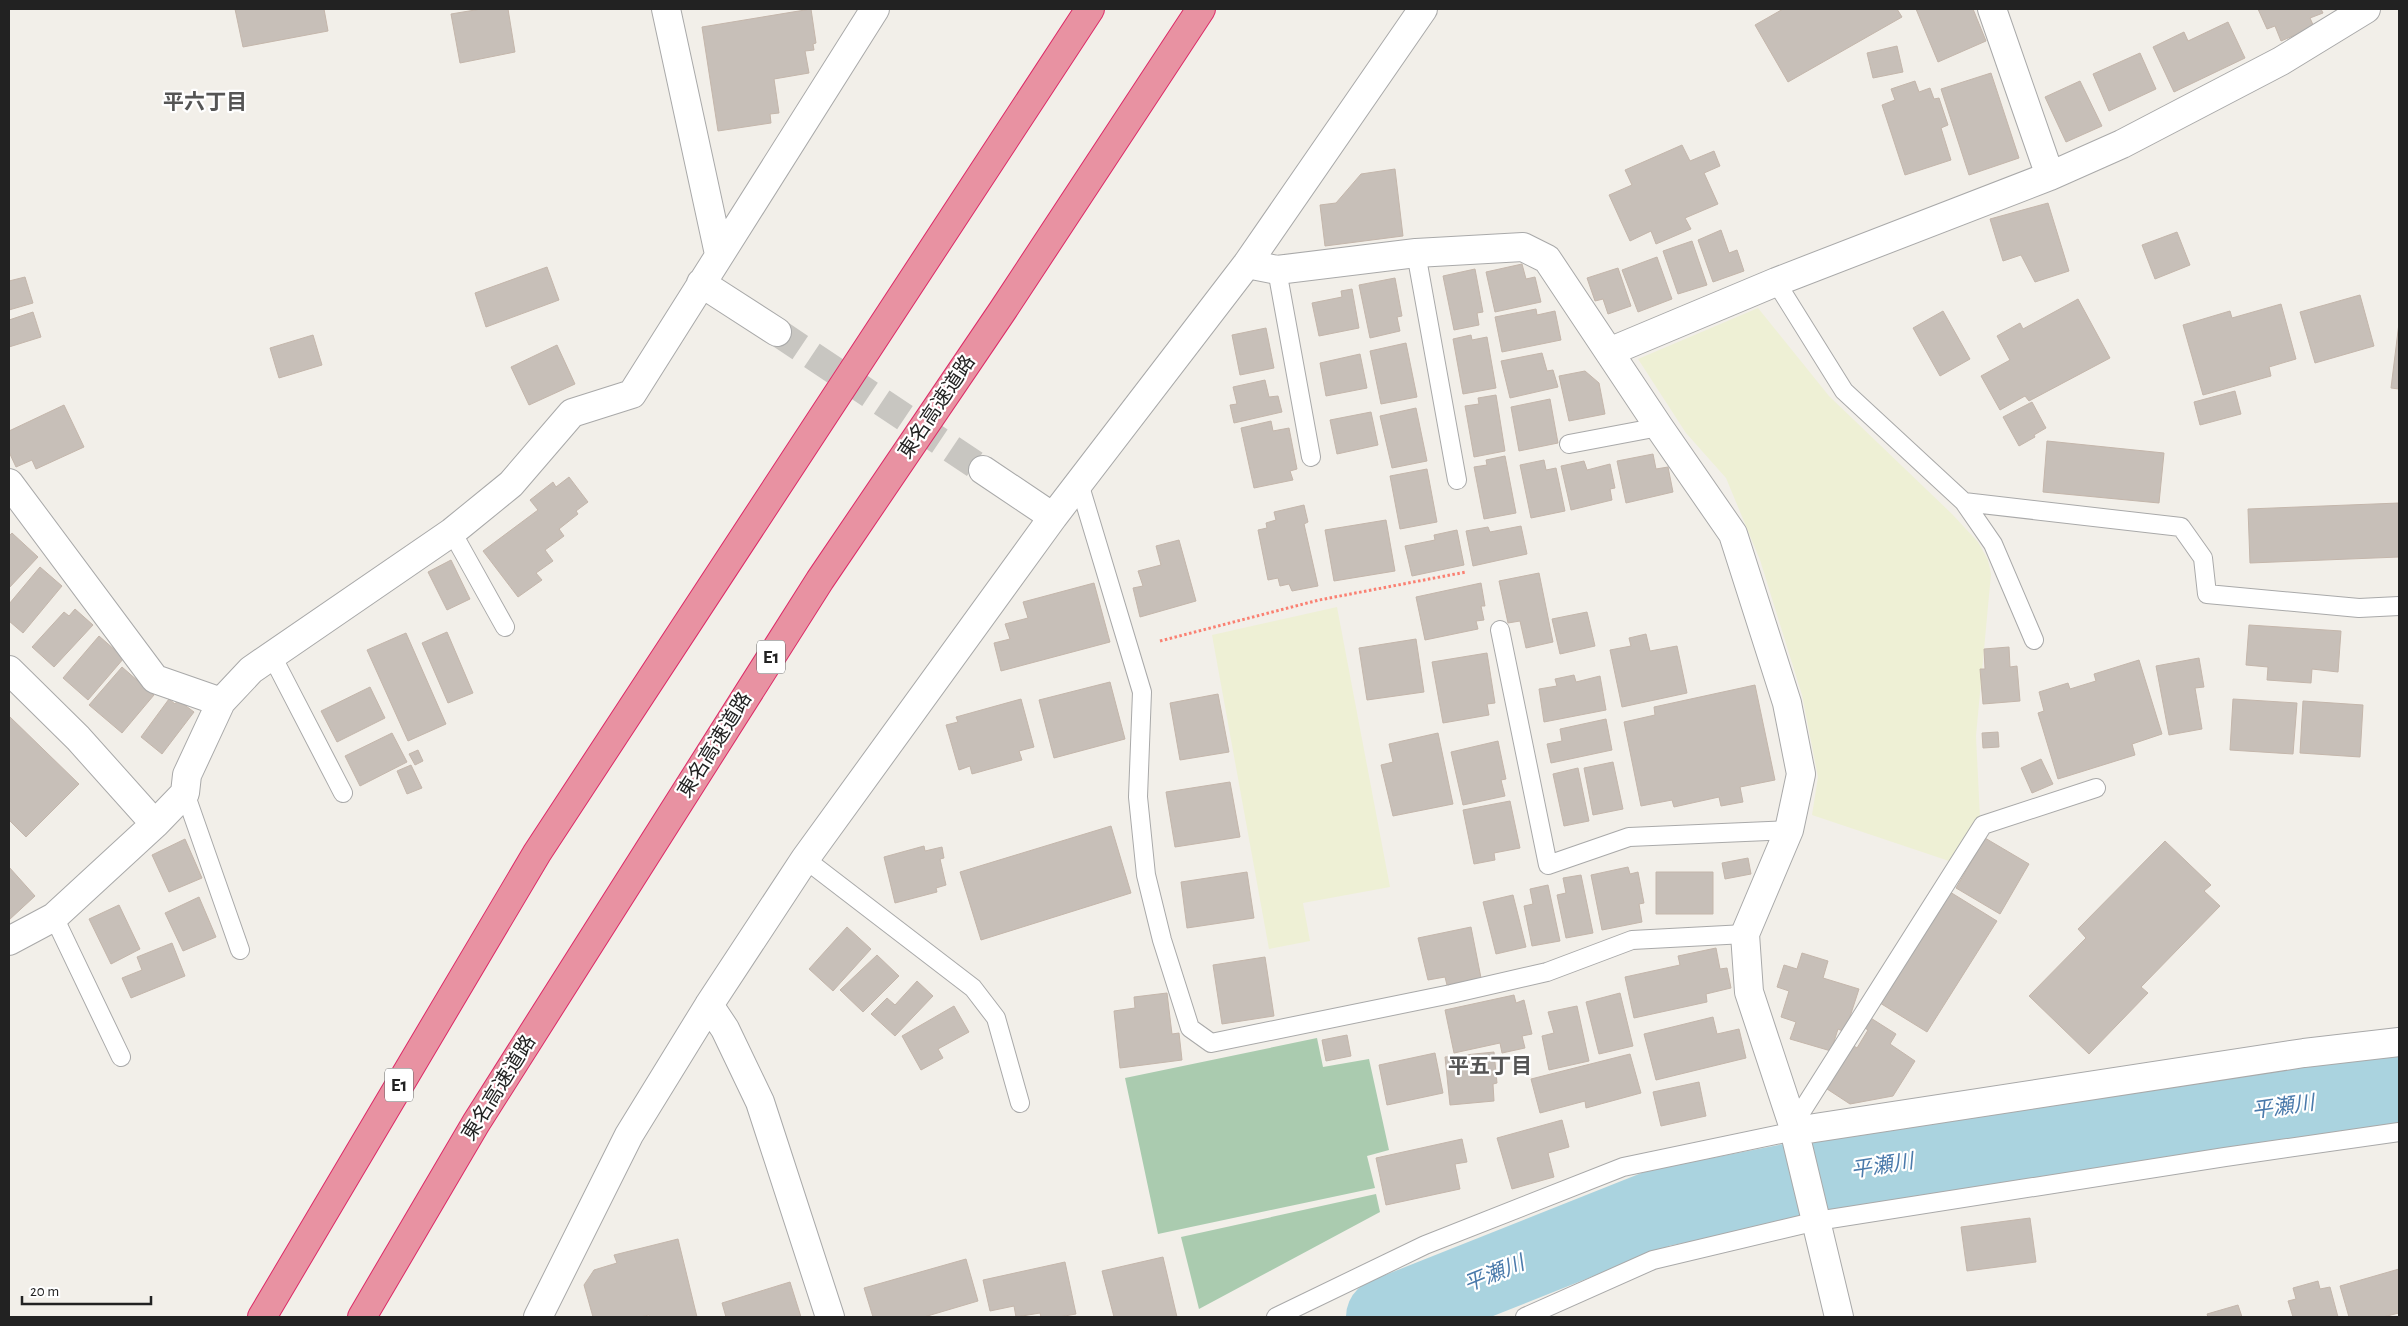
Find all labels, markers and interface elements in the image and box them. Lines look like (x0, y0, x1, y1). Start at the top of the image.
district label: 平六丁目 (163, 91, 247, 113)
street label: 東名高速道路 (893, 351, 979, 462)
road number: E1 (757, 640, 785, 674)
street label: 東名高速道路 (673, 688, 755, 801)
street label: 東名高速道路 (457, 1031, 539, 1144)
district label: 平五丁目 (1448, 1056, 1532, 1077)
road number: E1 (385, 1068, 413, 1102)
water label: 平瀬川 (2250, 1091, 2318, 1122)
water label: 平瀬川 (1849, 1149, 1917, 1181)
water label: 平瀬川 (1460, 1251, 1529, 1296)
scale bar (22, 1274, 151, 1306)
text: 20 m (30, 1284, 59, 1299)

